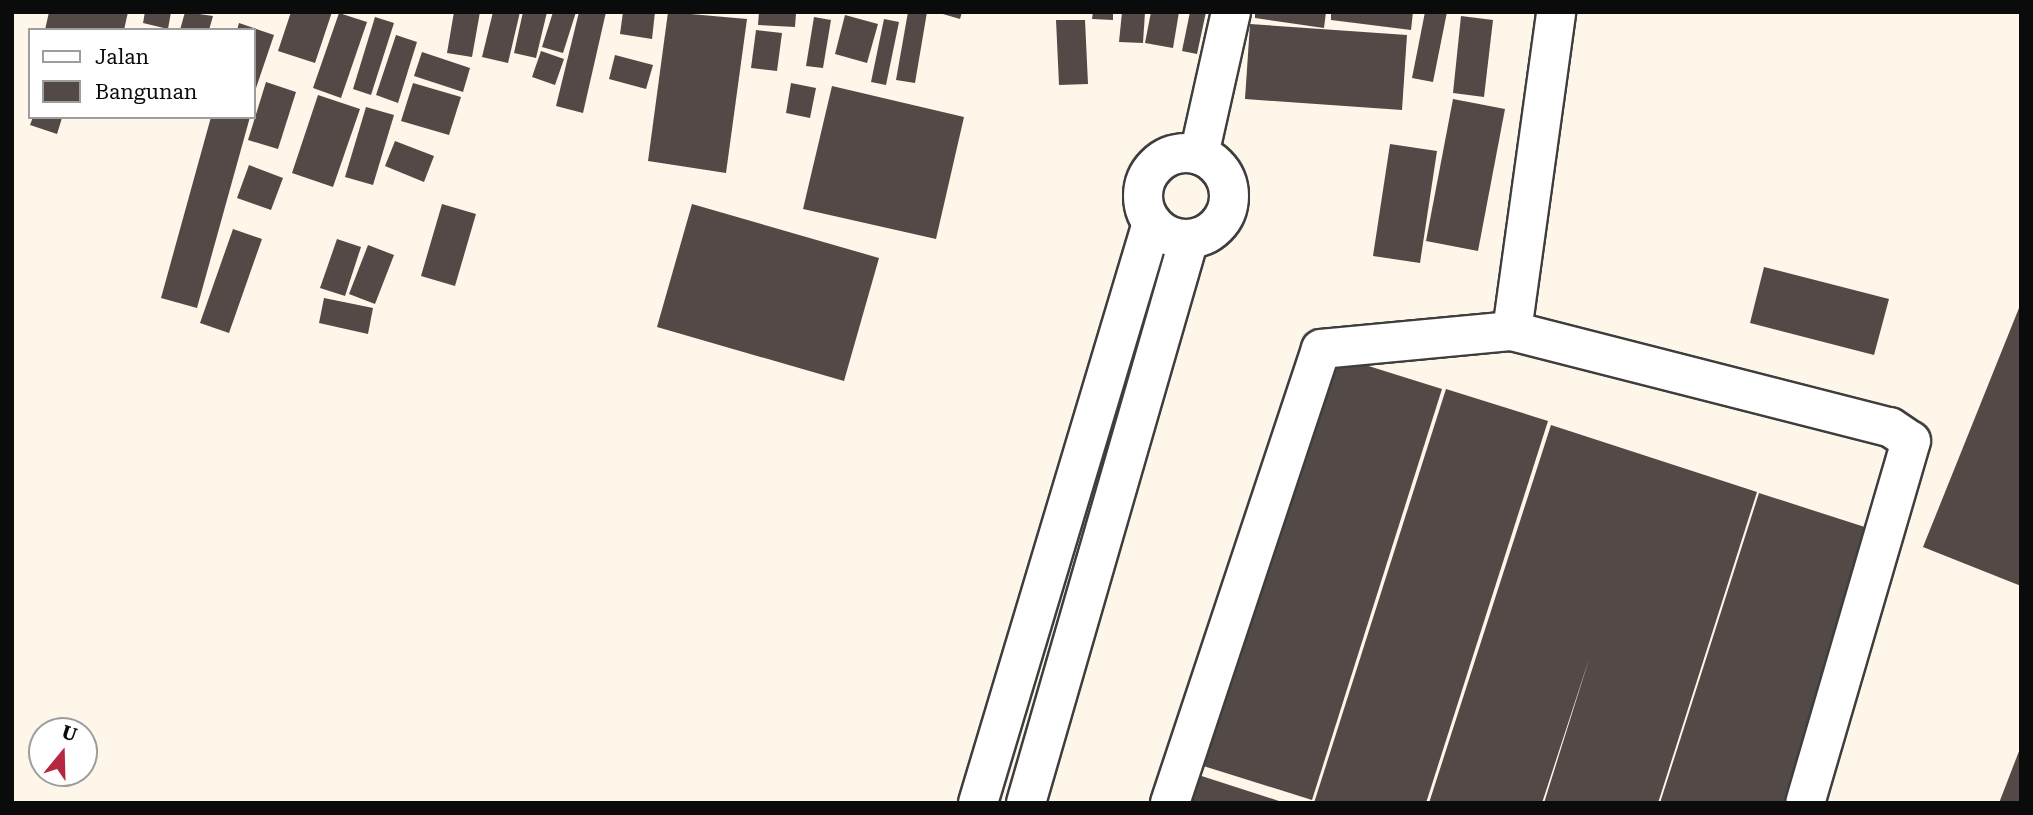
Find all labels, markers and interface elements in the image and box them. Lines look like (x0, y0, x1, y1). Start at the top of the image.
legend (28, 28, 256, 119)
text: Jalan (95, 45, 149, 69)
text: Bangunan (95, 80, 197, 104)
north arrow (28, 717, 98, 787)
text: U (59, 720, 80, 747)

